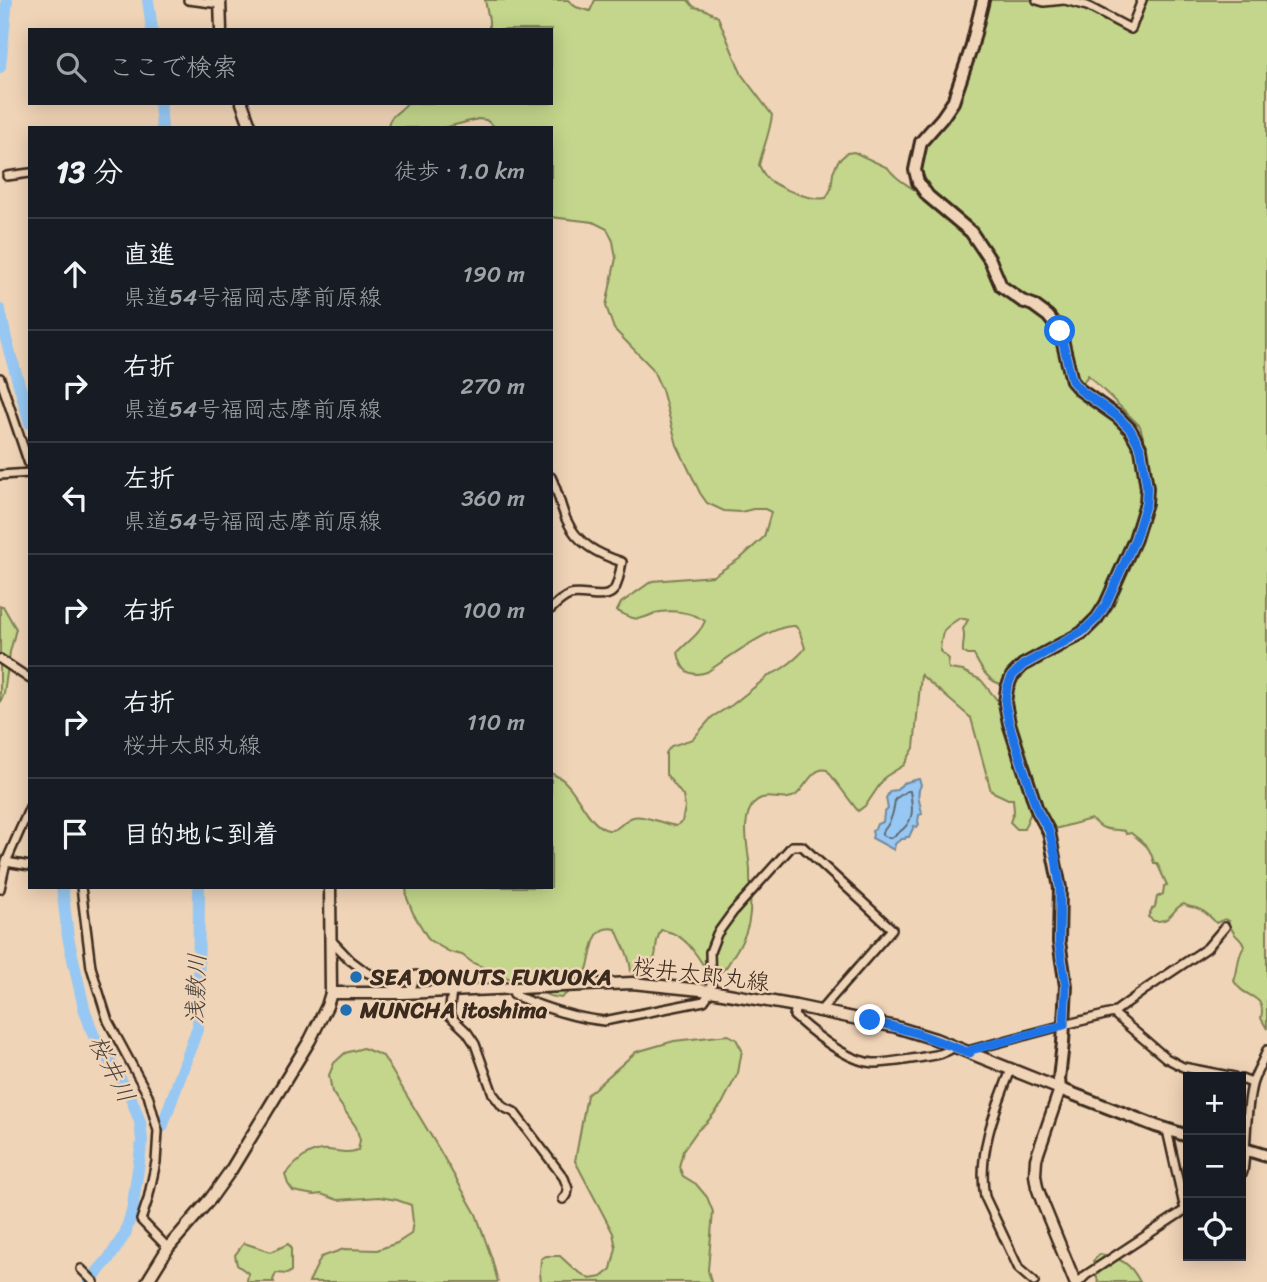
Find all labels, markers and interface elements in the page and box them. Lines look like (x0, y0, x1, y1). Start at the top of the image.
search box (28, 28, 553, 105)
text: ここで検索 (108, 44, 238, 90)
icon: search (52, 48, 90, 86)
text: 13 分 (56, 145, 123, 199)
text: 徒歩 · 1.0 km (394, 151, 525, 192)
text: 直進 (123, 231, 175, 277)
text: 190 m (463, 254, 525, 295)
icon: ahead (56, 255, 94, 293)
text: 県道54号福岡志摩前原線 (123, 277, 381, 318)
route start (1044, 315, 1075, 346)
text: 右折 (123, 343, 175, 389)
text: 270 m (460, 366, 525, 407)
icon: right (56, 367, 94, 405)
text: 県道54号福岡志摩前原線 (123, 389, 381, 430)
text: 左折 (123, 455, 175, 501)
text: 360 m (461, 478, 525, 519)
icon: left (56, 479, 94, 517)
text: 県道54号福岡志摩前原線 (123, 501, 381, 542)
text: 右折 (123, 587, 175, 633)
text: 100 m (462, 590, 525, 631)
icon: right (56, 591, 94, 629)
text: 右折 (123, 679, 175, 725)
text: 110 m (467, 702, 525, 743)
icon: right (56, 703, 94, 741)
text: 桜井太郎丸線 (123, 725, 261, 766)
text: 目的地に到着 (123, 811, 279, 857)
icon: arrive (56, 815, 94, 853)
street label: 桜井太郎丸線 (630, 946, 772, 1003)
water label: 浅敷川 (174, 952, 218, 1026)
place label: SEA DONUTS FUKUOKA (369, 957, 611, 998)
marker: SEA DONUTS FUKUOKA (348, 969, 364, 985)
place label: MUNCHA itoshima (359, 990, 548, 1031)
marker: MUNCHA itoshima (338, 1002, 354, 1018)
route end (854, 1004, 885, 1035)
water label: 桜井川 (77, 1027, 147, 1111)
map controls (1183, 1072, 1246, 1261)
button: + (1183, 1072, 1246, 1135)
button: − (1183, 1135, 1246, 1198)
button: locate (1183, 1198, 1246, 1261)

